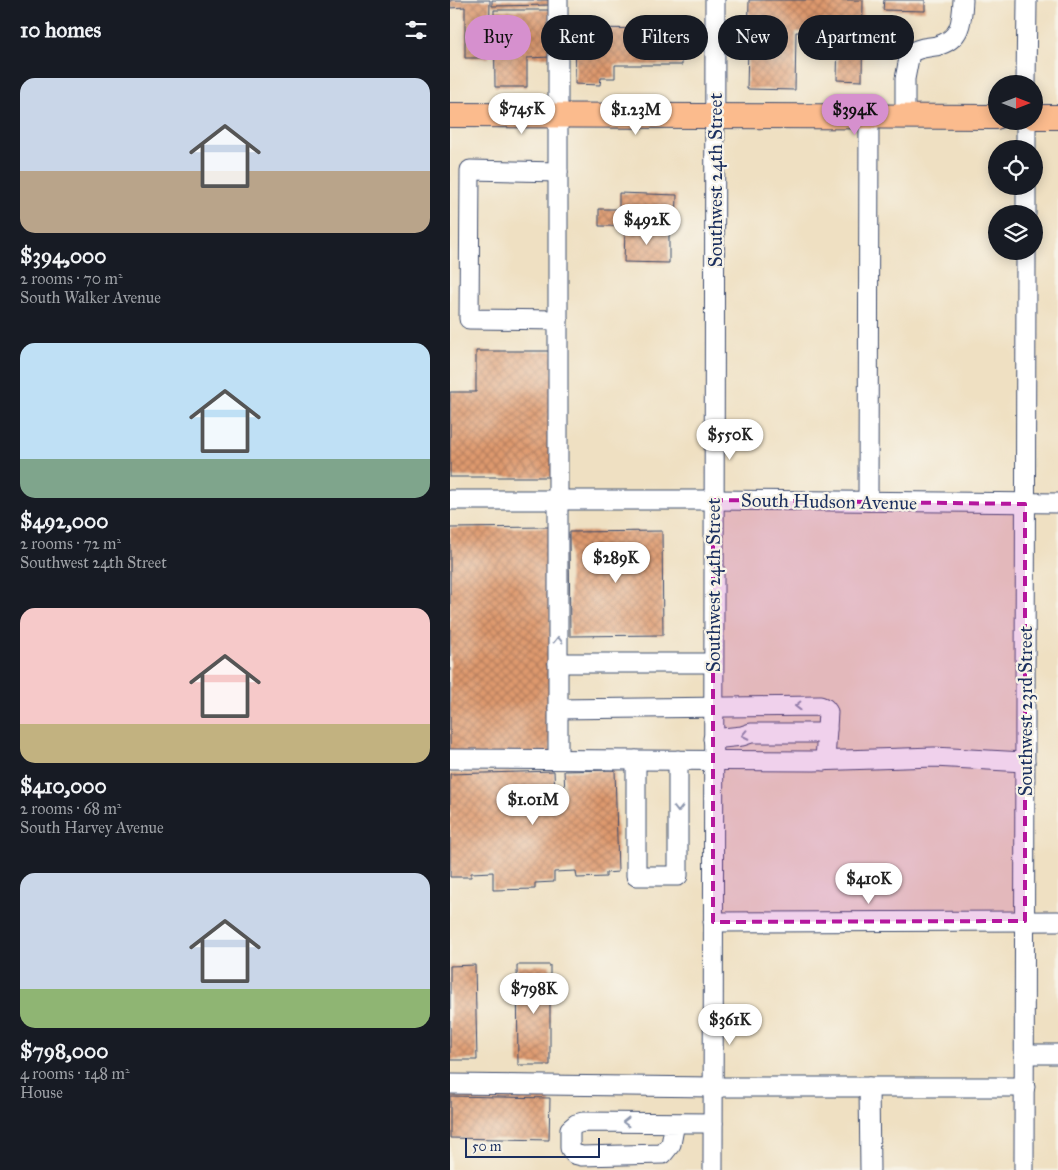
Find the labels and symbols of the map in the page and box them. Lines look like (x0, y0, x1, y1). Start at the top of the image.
north arrow (988, 75, 1042, 130)
pin: $745K (487, 92, 557, 135)
street label: Southwest 24th Street (704, 93, 727, 267)
pin: $1.23M (595, 94, 677, 136)
pin: $394K (820, 94, 890, 136)
pin: $492K (612, 204, 682, 246)
pin: $550K (695, 418, 765, 461)
street label: South Hudson Avenue (741, 488, 917, 515)
street label: Southwest 24th Street (702, 498, 725, 672)
pin: $289K (581, 542, 651, 584)
street label: Southwest 23rd Street (1014, 625, 1037, 796)
one-way arrow (553, 635, 563, 643)
one-way arrow (794, 701, 802, 712)
one-way arrow (741, 729, 750, 740)
pin: $1.01M (492, 784, 574, 826)
one-way arrow (673, 806, 683, 813)
pin: $410K (834, 862, 904, 905)
pin: $798K (499, 972, 569, 1015)
pin: $361K (695, 1004, 765, 1046)
one-way arrow (622, 1117, 630, 1127)
scale bar (465, 1135, 600, 1158)

